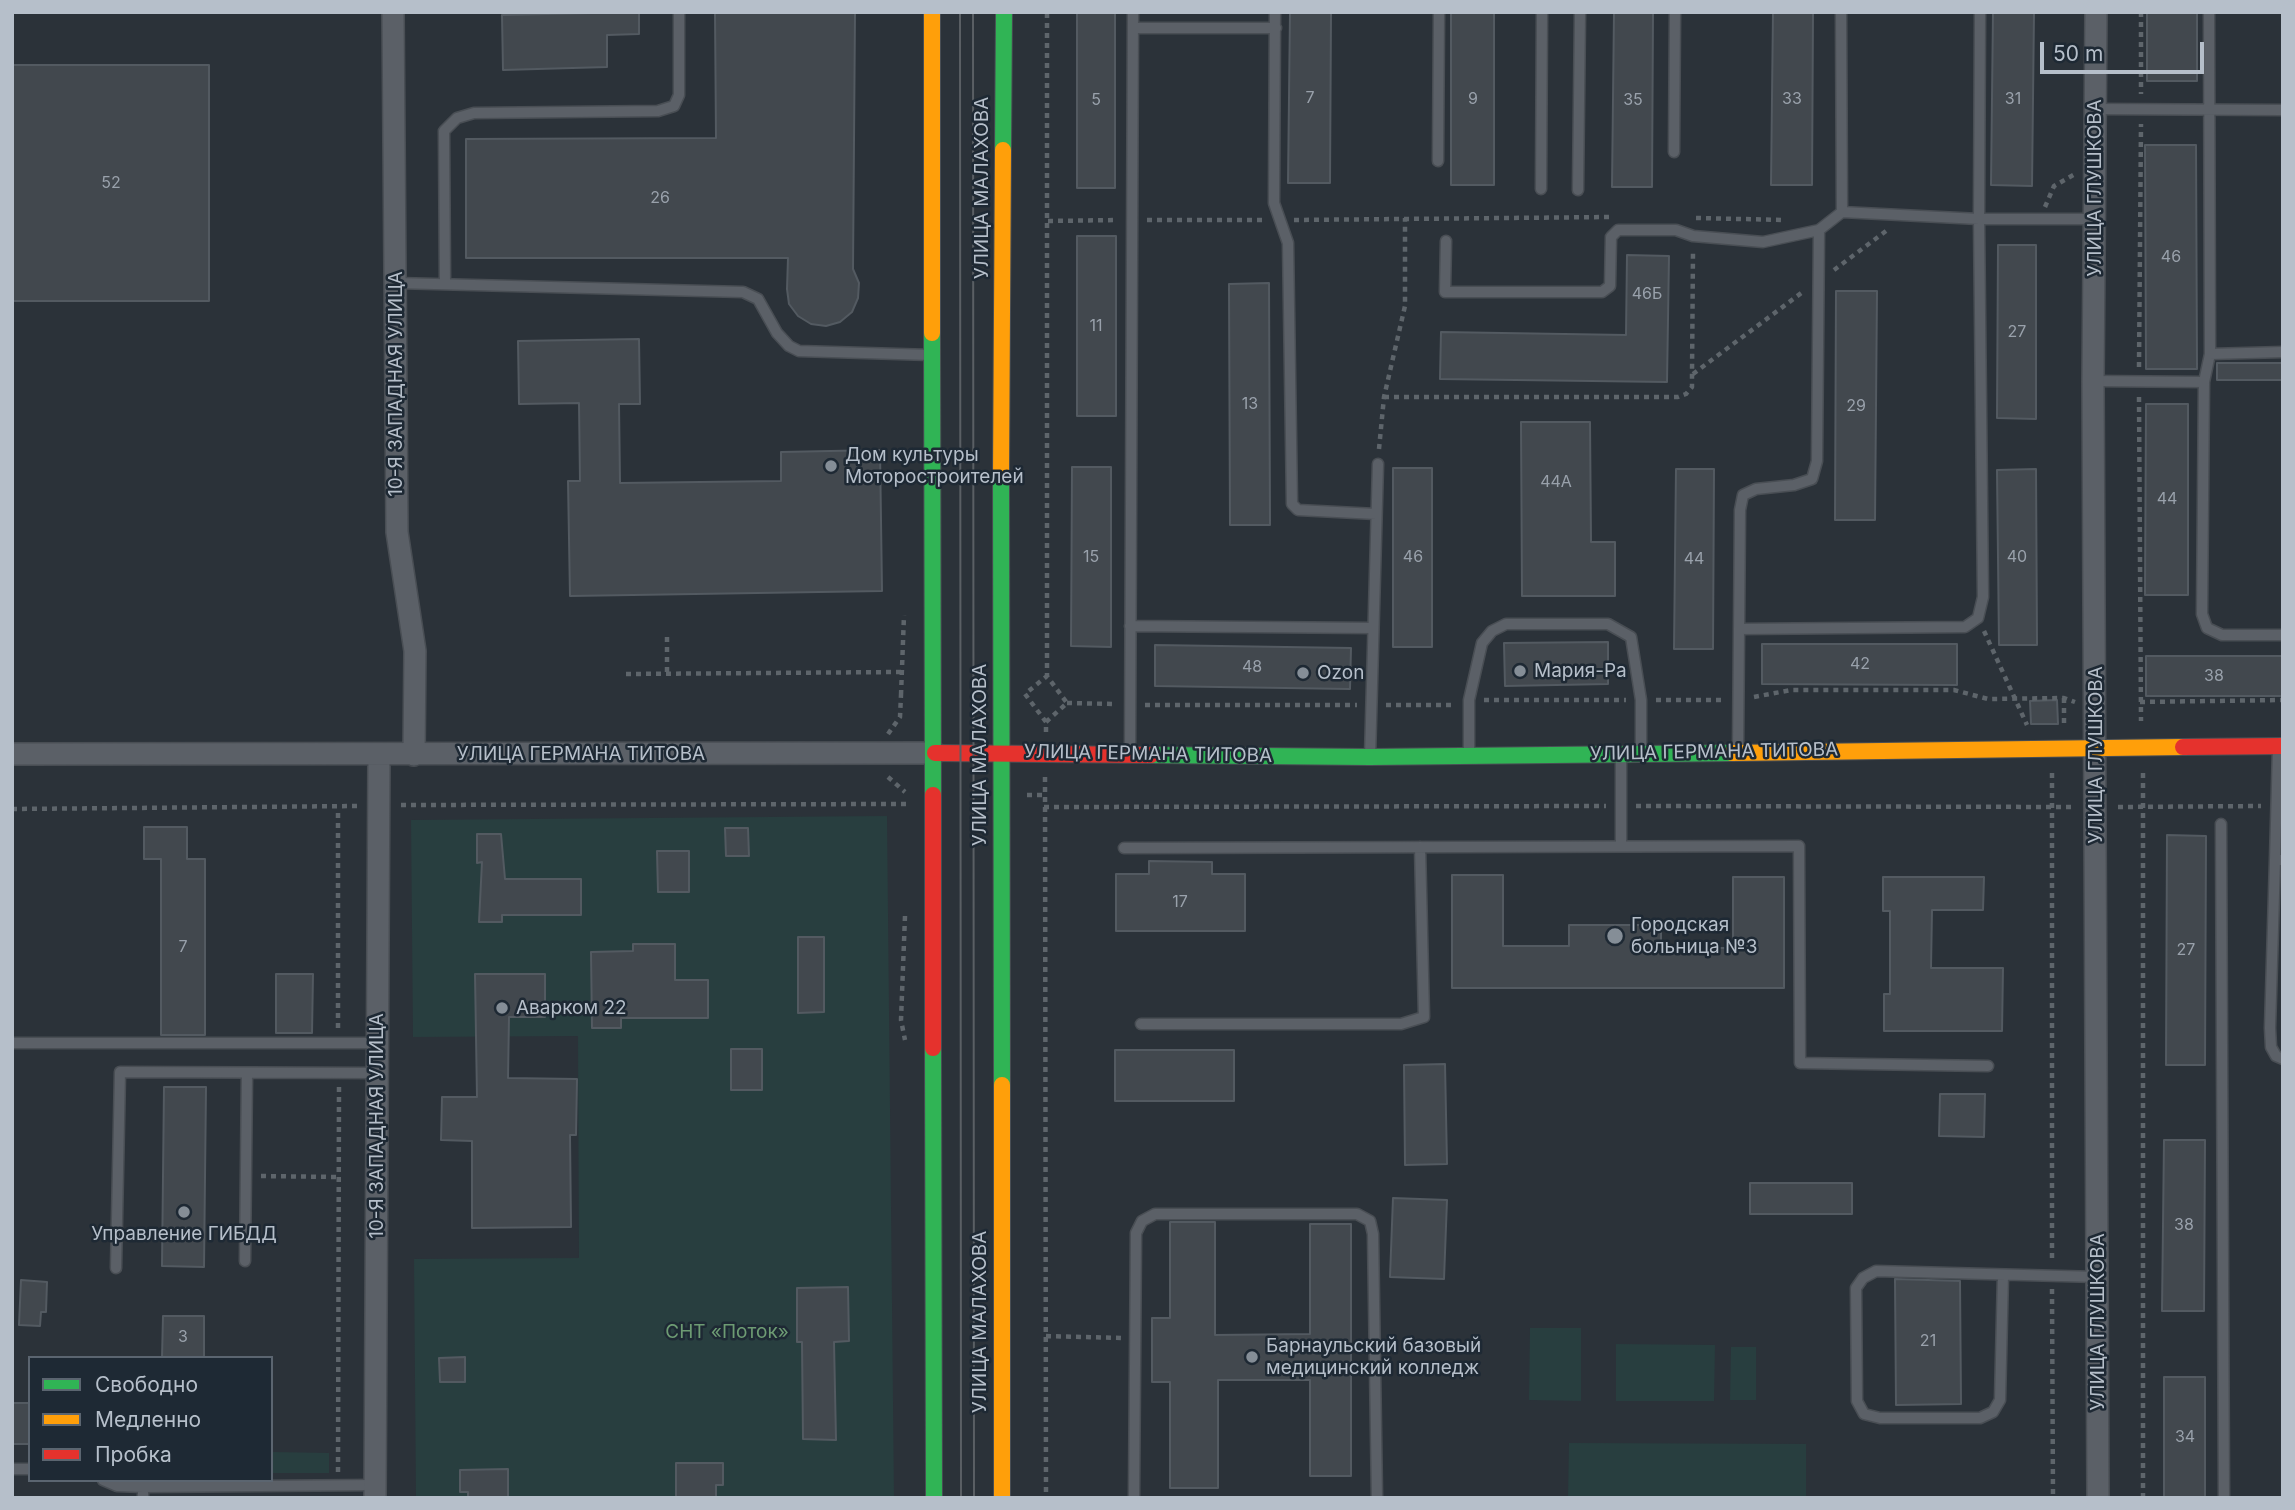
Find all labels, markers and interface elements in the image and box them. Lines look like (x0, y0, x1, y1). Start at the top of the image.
scale bar (2043, 28, 2208, 72)
text: 50 m (2053, 41, 2103, 66)
house number: 7 (1305, 88, 1315, 108)
house number: 9 (1468, 89, 1478, 109)
house number: 33 (1782, 89, 1802, 109)
house number: 31 (2005, 89, 2021, 109)
house number: 5 (1091, 90, 1101, 110)
house number: 35 (1623, 90, 1643, 110)
street label: УЛИЦА МАЛАХОВА (971, 97, 993, 279)
street label: УЛИЦА ГЛУШКОВА (2084, 99, 2106, 277)
house number: 52 (101, 173, 121, 193)
house number: 26 (650, 188, 670, 208)
house number: 46 (2161, 247, 2181, 267)
street label: 10-Я ЗАПАДНАЯ УЛИЦА (385, 271, 407, 497)
house number: 46Б (1632, 284, 1662, 304)
house number: 11 (1089, 316, 1103, 336)
house number: 27 (2008, 322, 2026, 342)
house number: 13 (1242, 394, 1258, 414)
house number: 29 (1846, 396, 1866, 416)
place label: Дом культуры Моторостроителей (845, 444, 1024, 488)
marker: Дом культуры Моторостроителей (823, 458, 839, 474)
house number: 44А (1540, 472, 1572, 492)
house number: 44 (2157, 489, 2177, 509)
house number: 15 (1083, 547, 1099, 567)
house number: 46 (1403, 547, 1423, 567)
house number: 40 (2007, 547, 2027, 567)
house number: 44 (1684, 549, 1704, 569)
house number: 42 (1850, 654, 1870, 674)
house number: 48 (1242, 657, 1262, 677)
place label: Мария-Ра (1534, 660, 1627, 682)
place label: Ozon (1317, 662, 1364, 684)
marker: Мария-Ра (1512, 663, 1528, 679)
street label: УЛИЦА МАЛАХОВА (969, 664, 991, 846)
marker: Ozon (1295, 665, 1311, 681)
street label: УЛИЦА ГЛУШКОВА (2085, 666, 2107, 844)
house number: 38 (2204, 666, 2224, 686)
street label: УЛИЦА ГЕРМАНА ТИТОВА (1590, 738, 1838, 766)
street label: УЛИЦА ГЕРМАНА ТИТОВА (1024, 740, 1272, 768)
street label: УЛИЦА ГЕРМАНА ТИТОВА (457, 743, 705, 765)
house number: 17 (1172, 892, 1188, 912)
place label: Городская больница №3 (1631, 914, 1758, 958)
marker: Городская больница №3 (1605, 926, 1625, 946)
house number: 7 (178, 937, 188, 957)
house number: 27 (2177, 940, 2195, 960)
place label: Аварком 22 (516, 997, 627, 1019)
marker: Аварком 22 (494, 1000, 510, 1016)
street label: 10-Я ЗАПАДНАЯ УЛИЦА (366, 1013, 388, 1239)
marker: Управление ГИБДД (176, 1204, 192, 1220)
house number: 38 (2174, 1215, 2194, 1235)
place label: Управление ГИБДД (91, 1223, 277, 1245)
street label: УЛИЦА МАЛАХОВА (969, 1231, 991, 1413)
street label: УЛИЦА ГЛУШКОВА (2087, 1233, 2109, 1411)
park label: СНТ «Поток» (665, 1321, 789, 1343)
house number: 3 (178, 1327, 188, 1347)
house number: 21 (1920, 1331, 1936, 1351)
place label: Барнаульский базовый медицинский колледж (1266, 1335, 1481, 1379)
marker: Барнаульский базовый медицинский колледж (1244, 1349, 1260, 1365)
legend (28, 1356, 273, 1482)
text: Свободно (95, 1372, 198, 1397)
text: Медленно (95, 1407, 201, 1432)
house number: 34 (2175, 1427, 2195, 1447)
text: Пробка (95, 1442, 172, 1467)

